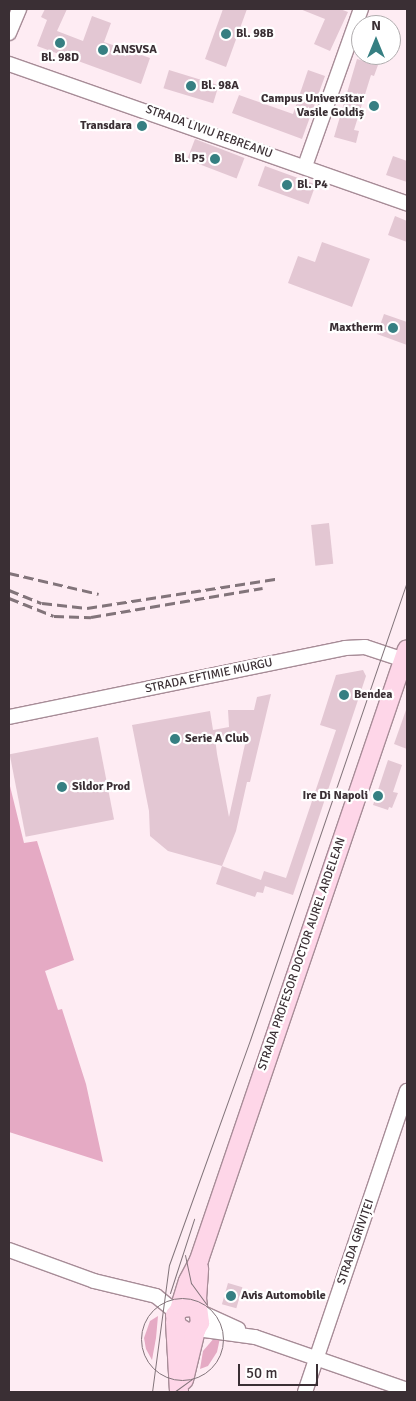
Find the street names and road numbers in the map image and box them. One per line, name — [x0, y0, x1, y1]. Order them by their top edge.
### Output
street label: STRADA LIVIU REBREANU — [144, 102, 274, 162]
street label: STRADA EFTIMIE MURGU — [144, 655, 274, 697]
street label: STRADA PROFESOR DOCTOR AUREL ARDELEAN — [255, 836, 349, 1072]
street label: STRADA GRIVIȚEI — [335, 1197, 377, 1287]

